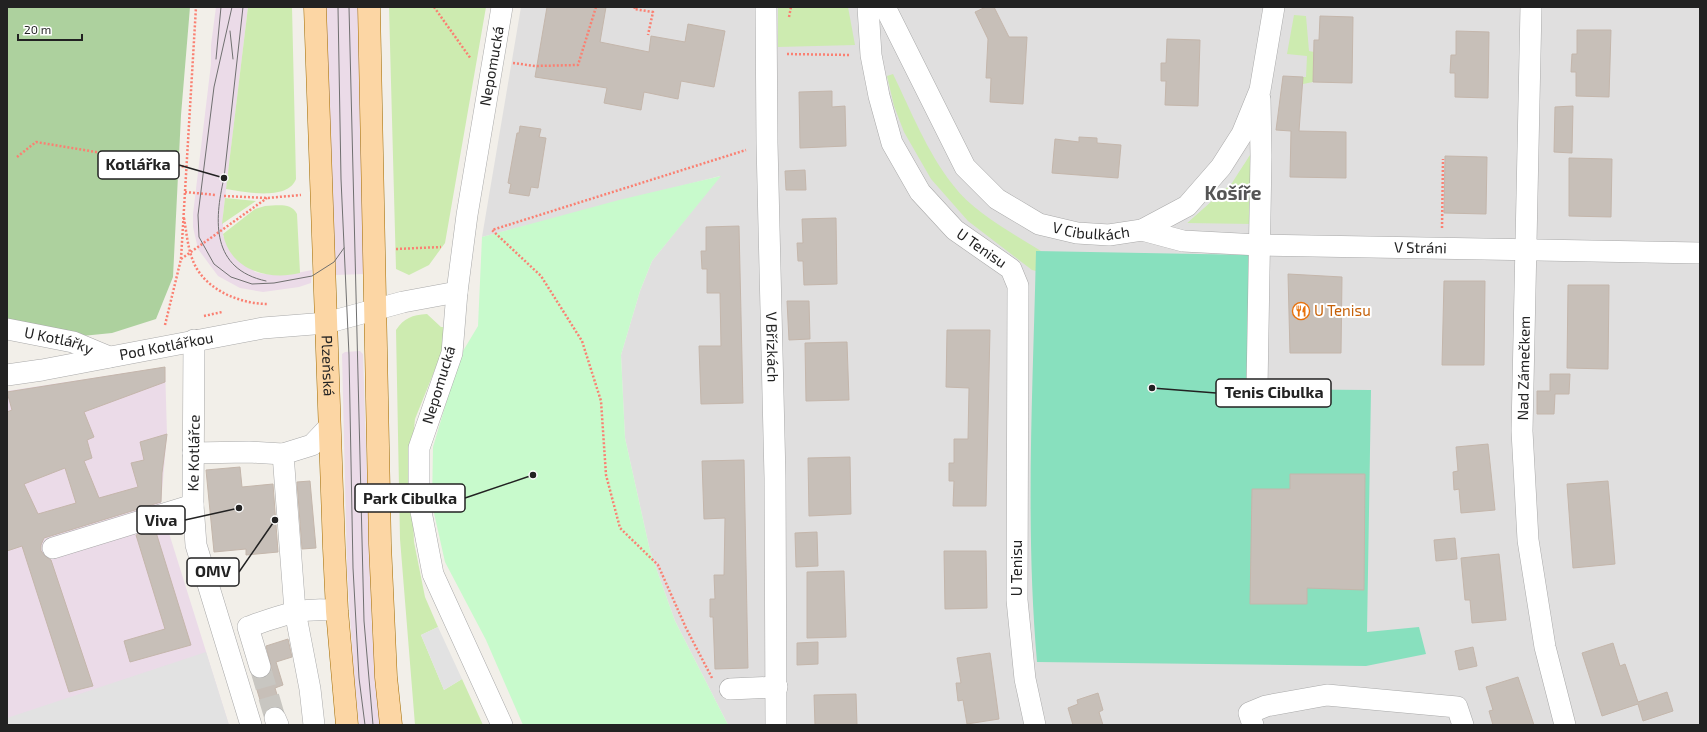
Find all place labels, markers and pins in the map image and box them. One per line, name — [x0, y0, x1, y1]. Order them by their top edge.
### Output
callout: Kotlářka — [98, 151, 179, 179]
restaurant icon: U Tenisu — [1291, 301, 1311, 321]
place label: U Tenisu — [1314, 301, 1371, 319]
callout: Tenis Cibulka — [1216, 379, 1331, 407]
callout: Park Cibulka — [355, 484, 465, 512]
callout: Viva — [137, 506, 185, 534]
callout: OMV — [187, 558, 239, 586]

